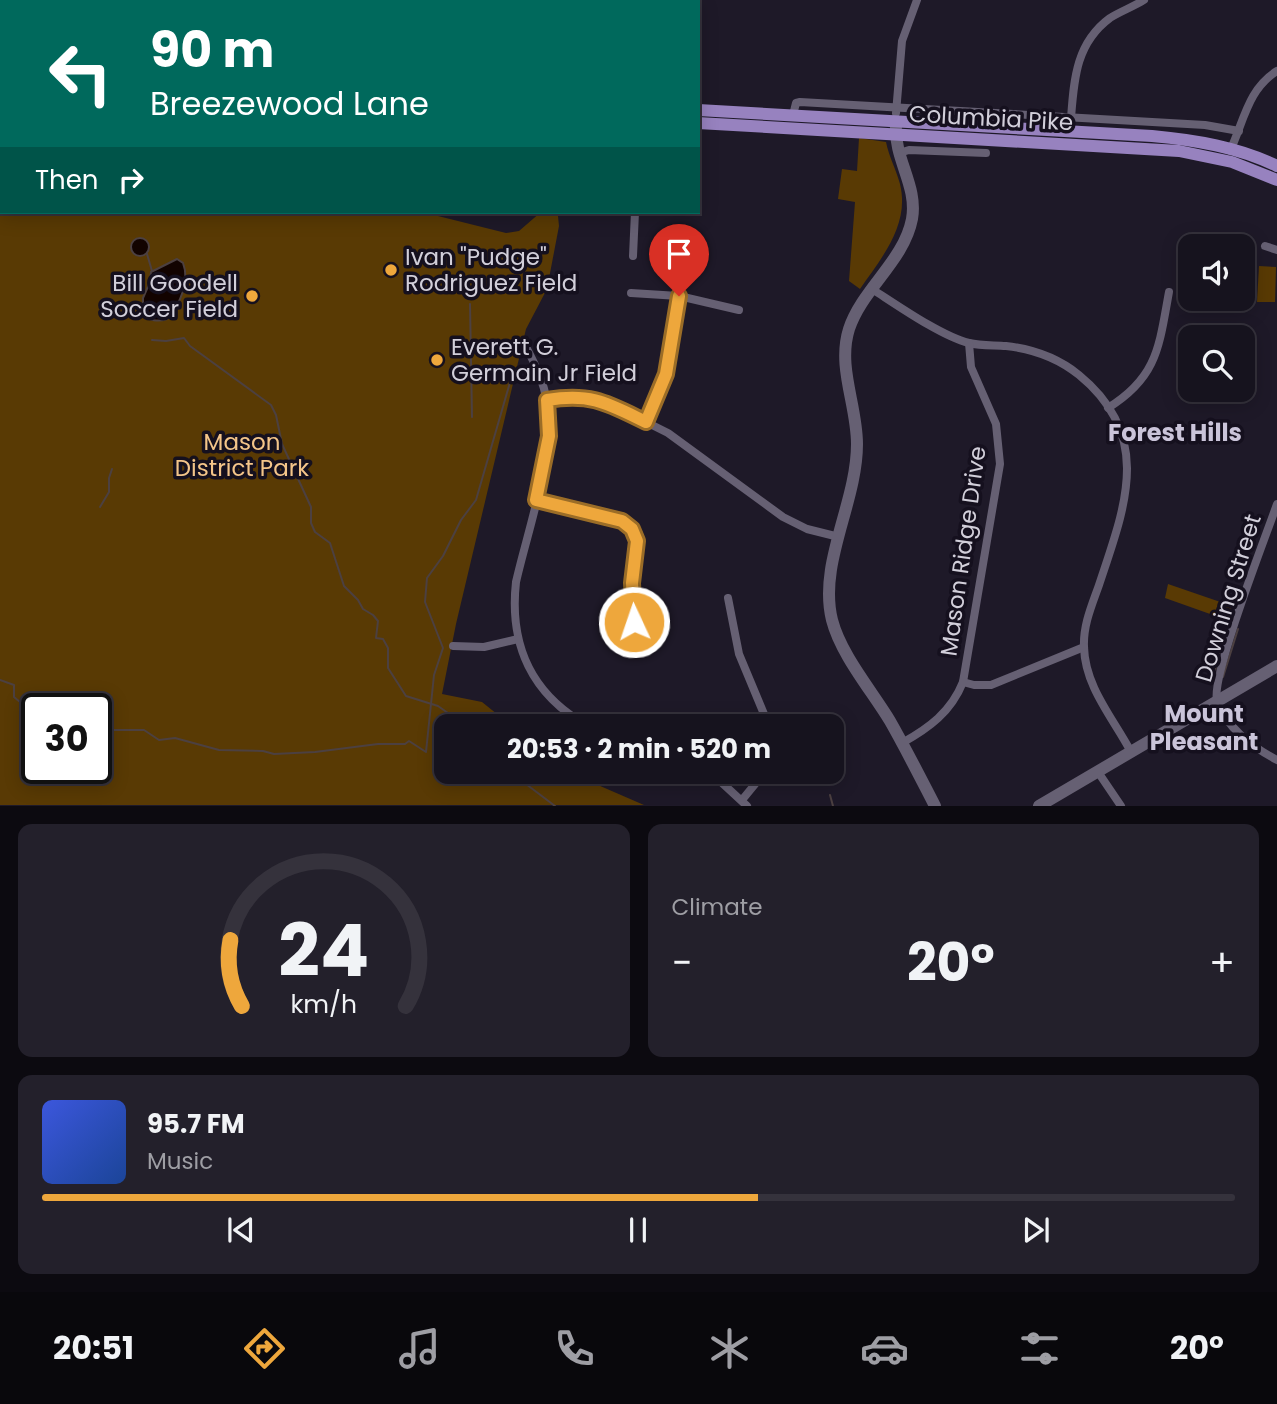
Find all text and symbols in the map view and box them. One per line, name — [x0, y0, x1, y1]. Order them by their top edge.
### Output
text: 90 m — [150, 16, 274, 84]
icon: left — [35, 28, 126, 119]
text: Breezewood Lane — [150, 81, 429, 126]
street label: Columbia Pike — [908, 98, 1074, 138]
icon: right — [112, 161, 150, 199]
text: Then — [35, 162, 98, 198]
pin — [649, 224, 709, 296]
map controls — [1178, 234, 1255, 402]
button: sound — [1178, 234, 1255, 311]
icon: arrive — [660, 235, 698, 273]
place label: Ivan "Pudge" Rodriguez Field — [405, 241, 577, 299]
marker: Ivan "Pudge" Rodriguez Field — [383, 262, 399, 278]
place label: Bill Goodell Soccer Field — [100, 267, 238, 325]
marker: Bill Goodell Soccer Field — [244, 288, 260, 304]
button: search — [1178, 325, 1255, 402]
place label: Everett G. Germain Jr Field — [451, 331, 637, 389]
marker: Everett G. Germain Jr Field — [429, 352, 445, 368]
district label: Forest Hills — [1108, 416, 1242, 449]
park label: Mason District Park — [175, 426, 309, 484]
street label: Mason Ridge Drive — [932, 444, 994, 658]
street label: Downing Street — [1187, 510, 1269, 686]
position arrow — [597, 585, 671, 659]
speed limit sign: 30 — [21, 693, 112, 784]
district label: Mount Pleasant — [1150, 697, 1258, 758]
text: 20:53 · 2 min · 520 m — [507, 731, 771, 767]
text: Climate — [672, 891, 762, 923]
text: 24 — [278, 901, 369, 1002]
text: 20° — [907, 926, 995, 999]
text: − — [672, 936, 692, 989]
text: + — [1209, 936, 1235, 989]
text: km/h — [290, 987, 357, 1022]
text: 95.7 FM — [147, 1106, 245, 1142]
text: Music — [147, 1145, 213, 1177]
icon: previous — [222, 1211, 260, 1249]
icon: pause — [619, 1211, 657, 1249]
icon: next — [1017, 1211, 1055, 1249]
icon: directions — [240, 1324, 289, 1373]
icon: music — [395, 1324, 444, 1373]
icon: phone — [550, 1324, 599, 1373]
icon: climate — [705, 1324, 754, 1373]
icon: car — [860, 1324, 909, 1373]
icon: filters — [1015, 1324, 1064, 1373]
text: 20:51 — [53, 1325, 134, 1370]
text: 20° — [1170, 1325, 1224, 1370]

